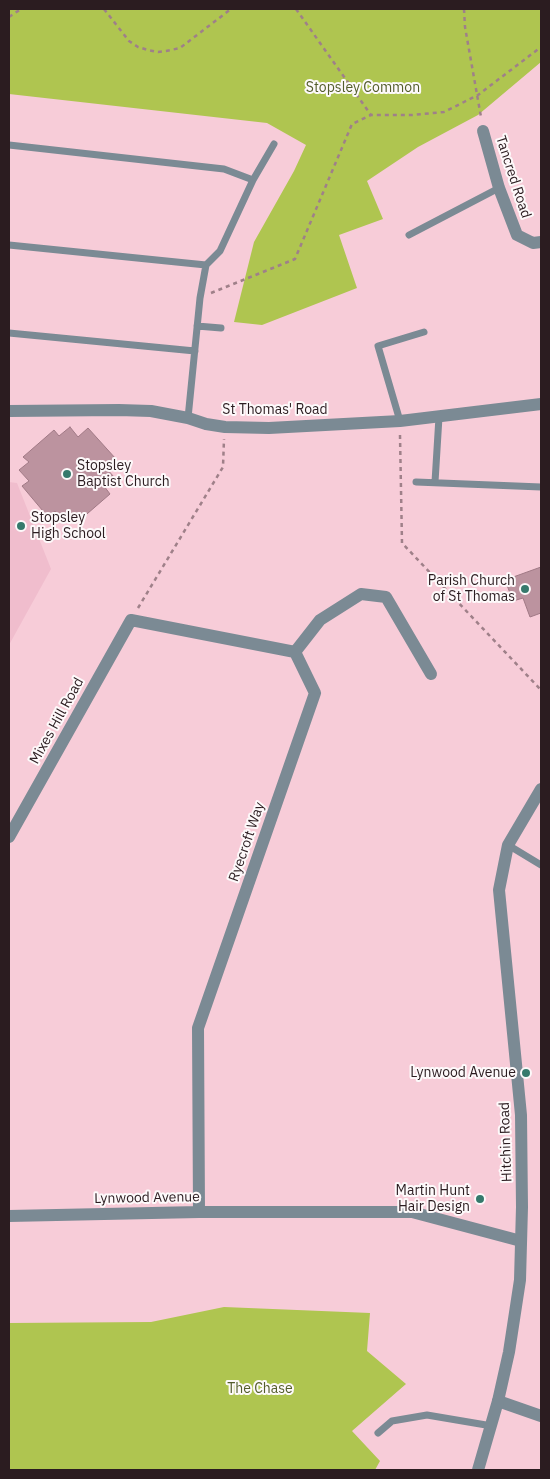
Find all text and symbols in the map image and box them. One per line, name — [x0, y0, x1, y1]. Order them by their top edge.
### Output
park label: Stopsley Common — [306, 80, 420, 96]
street label: Tancred Road — [492, 134, 534, 220]
street label: St Thomas' Road — [222, 402, 328, 418]
place label: Stopsley Baptist Church — [77, 458, 170, 491]
marker: Stopsley Baptist Church — [61, 468, 73, 480]
place label: Stopsley High School — [31, 510, 106, 542]
marker: Stopsley High School — [15, 520, 27, 532]
place label: Parish Church of St Thomas — [428, 573, 515, 606]
marker: Parish Church of St Thomas — [519, 583, 531, 595]
street label: Mixes Hill Road — [26, 675, 88, 767]
street label: Ryecroft Way — [226, 800, 268, 884]
place label: Lynwood Avenue — [410, 1065, 516, 1081]
marker: Lynwood Avenue — [520, 1067, 532, 1079]
street label: Hitchin Road — [496, 1102, 516, 1182]
place label: Martin Hunt Hair Design — [396, 1183, 470, 1216]
street label: Lynwood Avenue — [94, 1189, 200, 1207]
marker: Martin Hunt Hair Design — [474, 1193, 486, 1205]
park label: The Chase — [227, 1381, 293, 1397]

